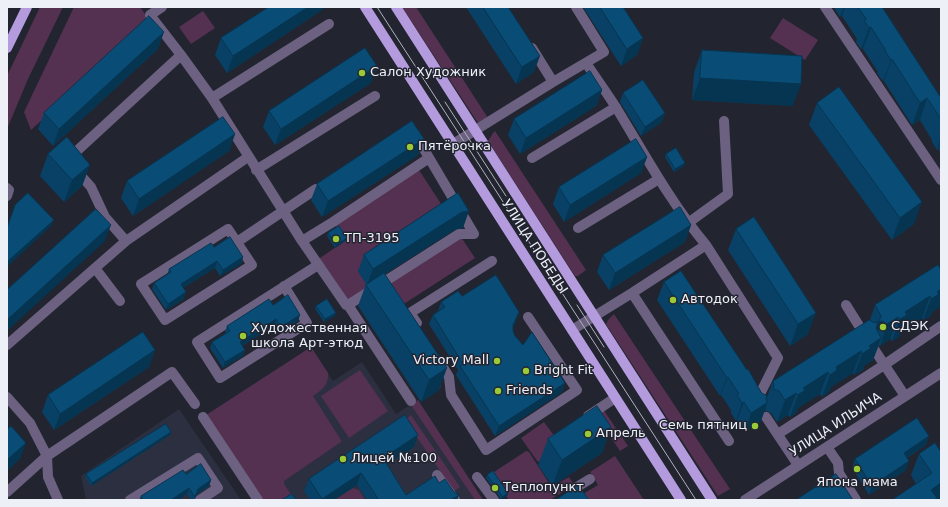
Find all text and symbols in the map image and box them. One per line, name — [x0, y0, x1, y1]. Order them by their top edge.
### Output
place label: Салон Художник — [370, 65, 486, 81]
marker: Салон Художник — [357, 68, 367, 78]
place label: Пятёрочка — [418, 139, 491, 155]
marker: Пятёрочка — [405, 142, 415, 152]
street label: УЛИЦА ПОБЕДЫ — [498, 197, 570, 297]
place label: ТП-3195 — [344, 231, 399, 247]
marker: ТП-3195 — [331, 234, 341, 244]
place label: Автодок — [681, 292, 738, 308]
marker: Автодок — [668, 295, 678, 305]
place label: СДЭК — [891, 319, 929, 335]
place label: Художественная школа Арт-этюд — [251, 321, 367, 352]
marker: СДЭК — [878, 322, 888, 332]
marker: Художественная школа Арт-этюд — [238, 331, 248, 341]
place label: Victory Mall — [413, 353, 489, 369]
marker: Victory Mall — [492, 356, 502, 366]
place label: Bright Fit — [534, 363, 593, 379]
marker: Bright Fit — [521, 366, 531, 376]
place label: Friends — [506, 383, 553, 399]
marker: Friends — [493, 386, 503, 396]
street label: УЛИЦА ИЛЬИЧА — [787, 389, 885, 461]
place label: Семь пятниц — [659, 418, 747, 434]
marker: Семь пятниц — [750, 421, 760, 431]
place label: Апрель — [596, 426, 646, 442]
marker: Апрель — [583, 429, 593, 439]
place label: Лицей №100 — [351, 451, 437, 467]
marker: Лицей №100 — [338, 454, 348, 464]
marker: Япона мама — [852, 464, 862, 474]
place label: Япона мама — [816, 475, 898, 491]
place label: Теплопункт — [503, 480, 584, 496]
marker: Теплопункт — [490, 483, 500, 493]

